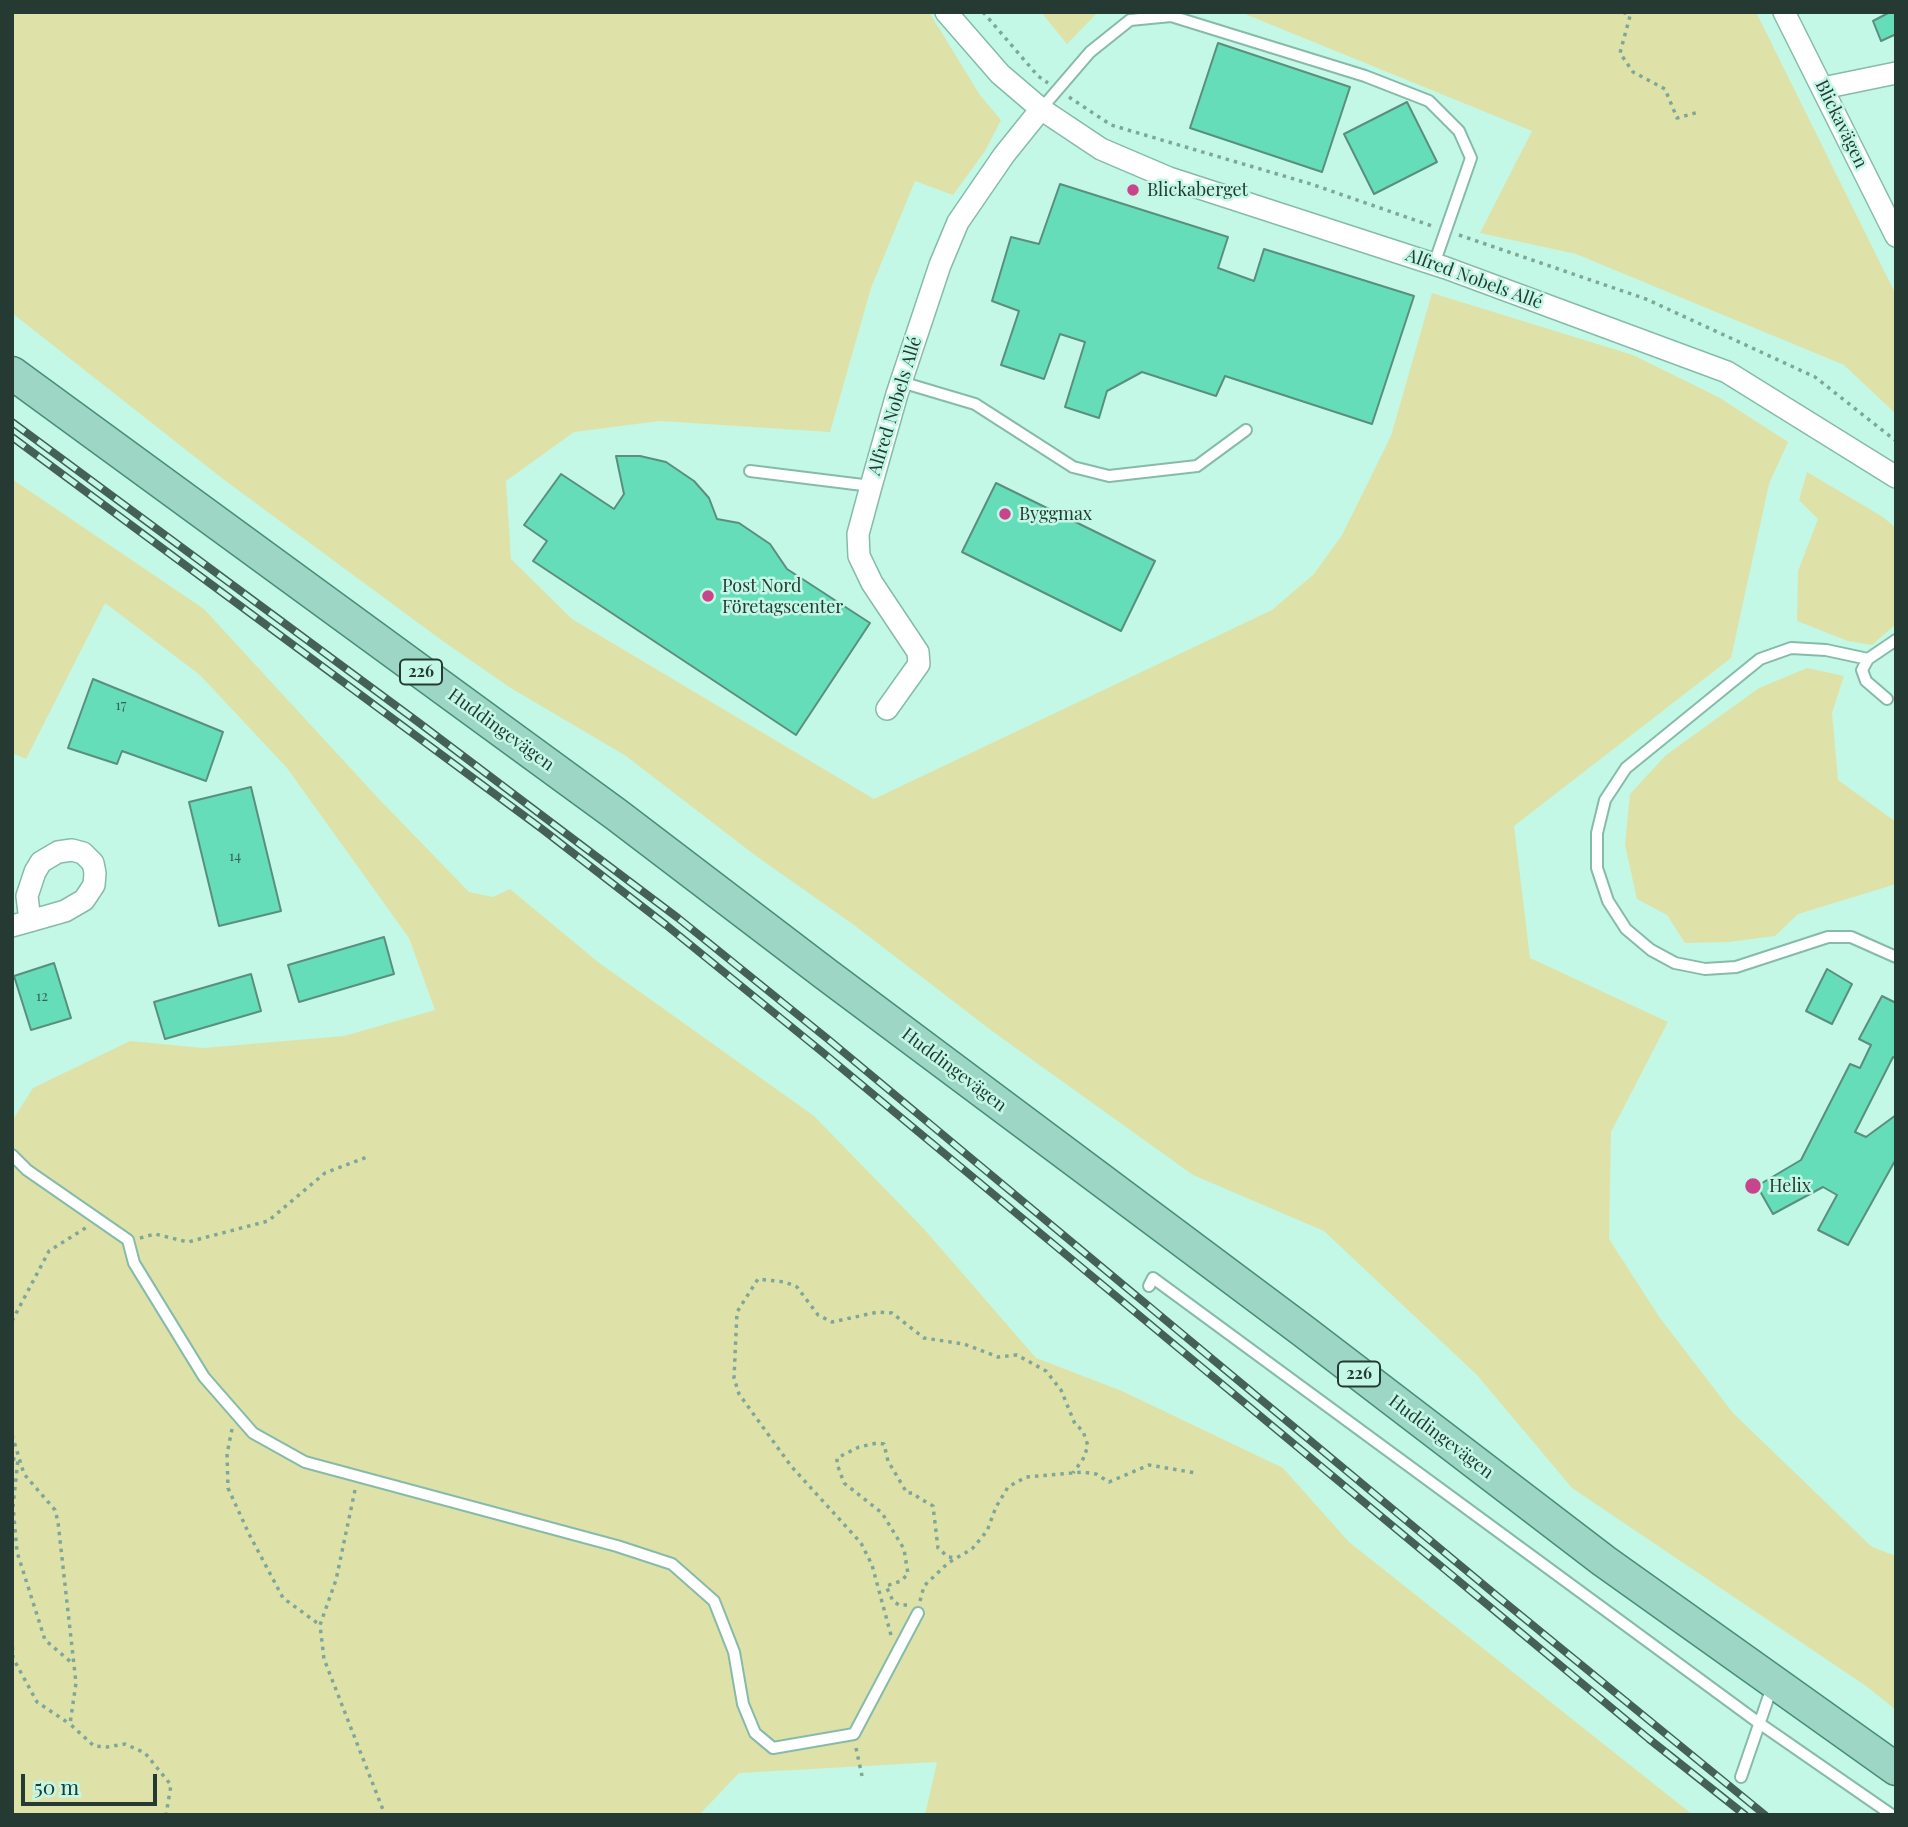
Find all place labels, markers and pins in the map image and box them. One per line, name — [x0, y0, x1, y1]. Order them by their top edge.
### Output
place label: Blickaberget — [1147, 179, 1248, 201]
marker: Blickaberget — [1125, 182, 1141, 198]
place label: Byggmax — [1019, 503, 1092, 525]
marker: Byggmax — [997, 506, 1013, 522]
place label: Post Nord Företagscenter — [722, 575, 843, 618]
marker: Post Nord Företagscenter — [700, 588, 716, 604]
place label: Helix — [1769, 1175, 1811, 1197]
marker: Helix — [1743, 1176, 1763, 1196]

